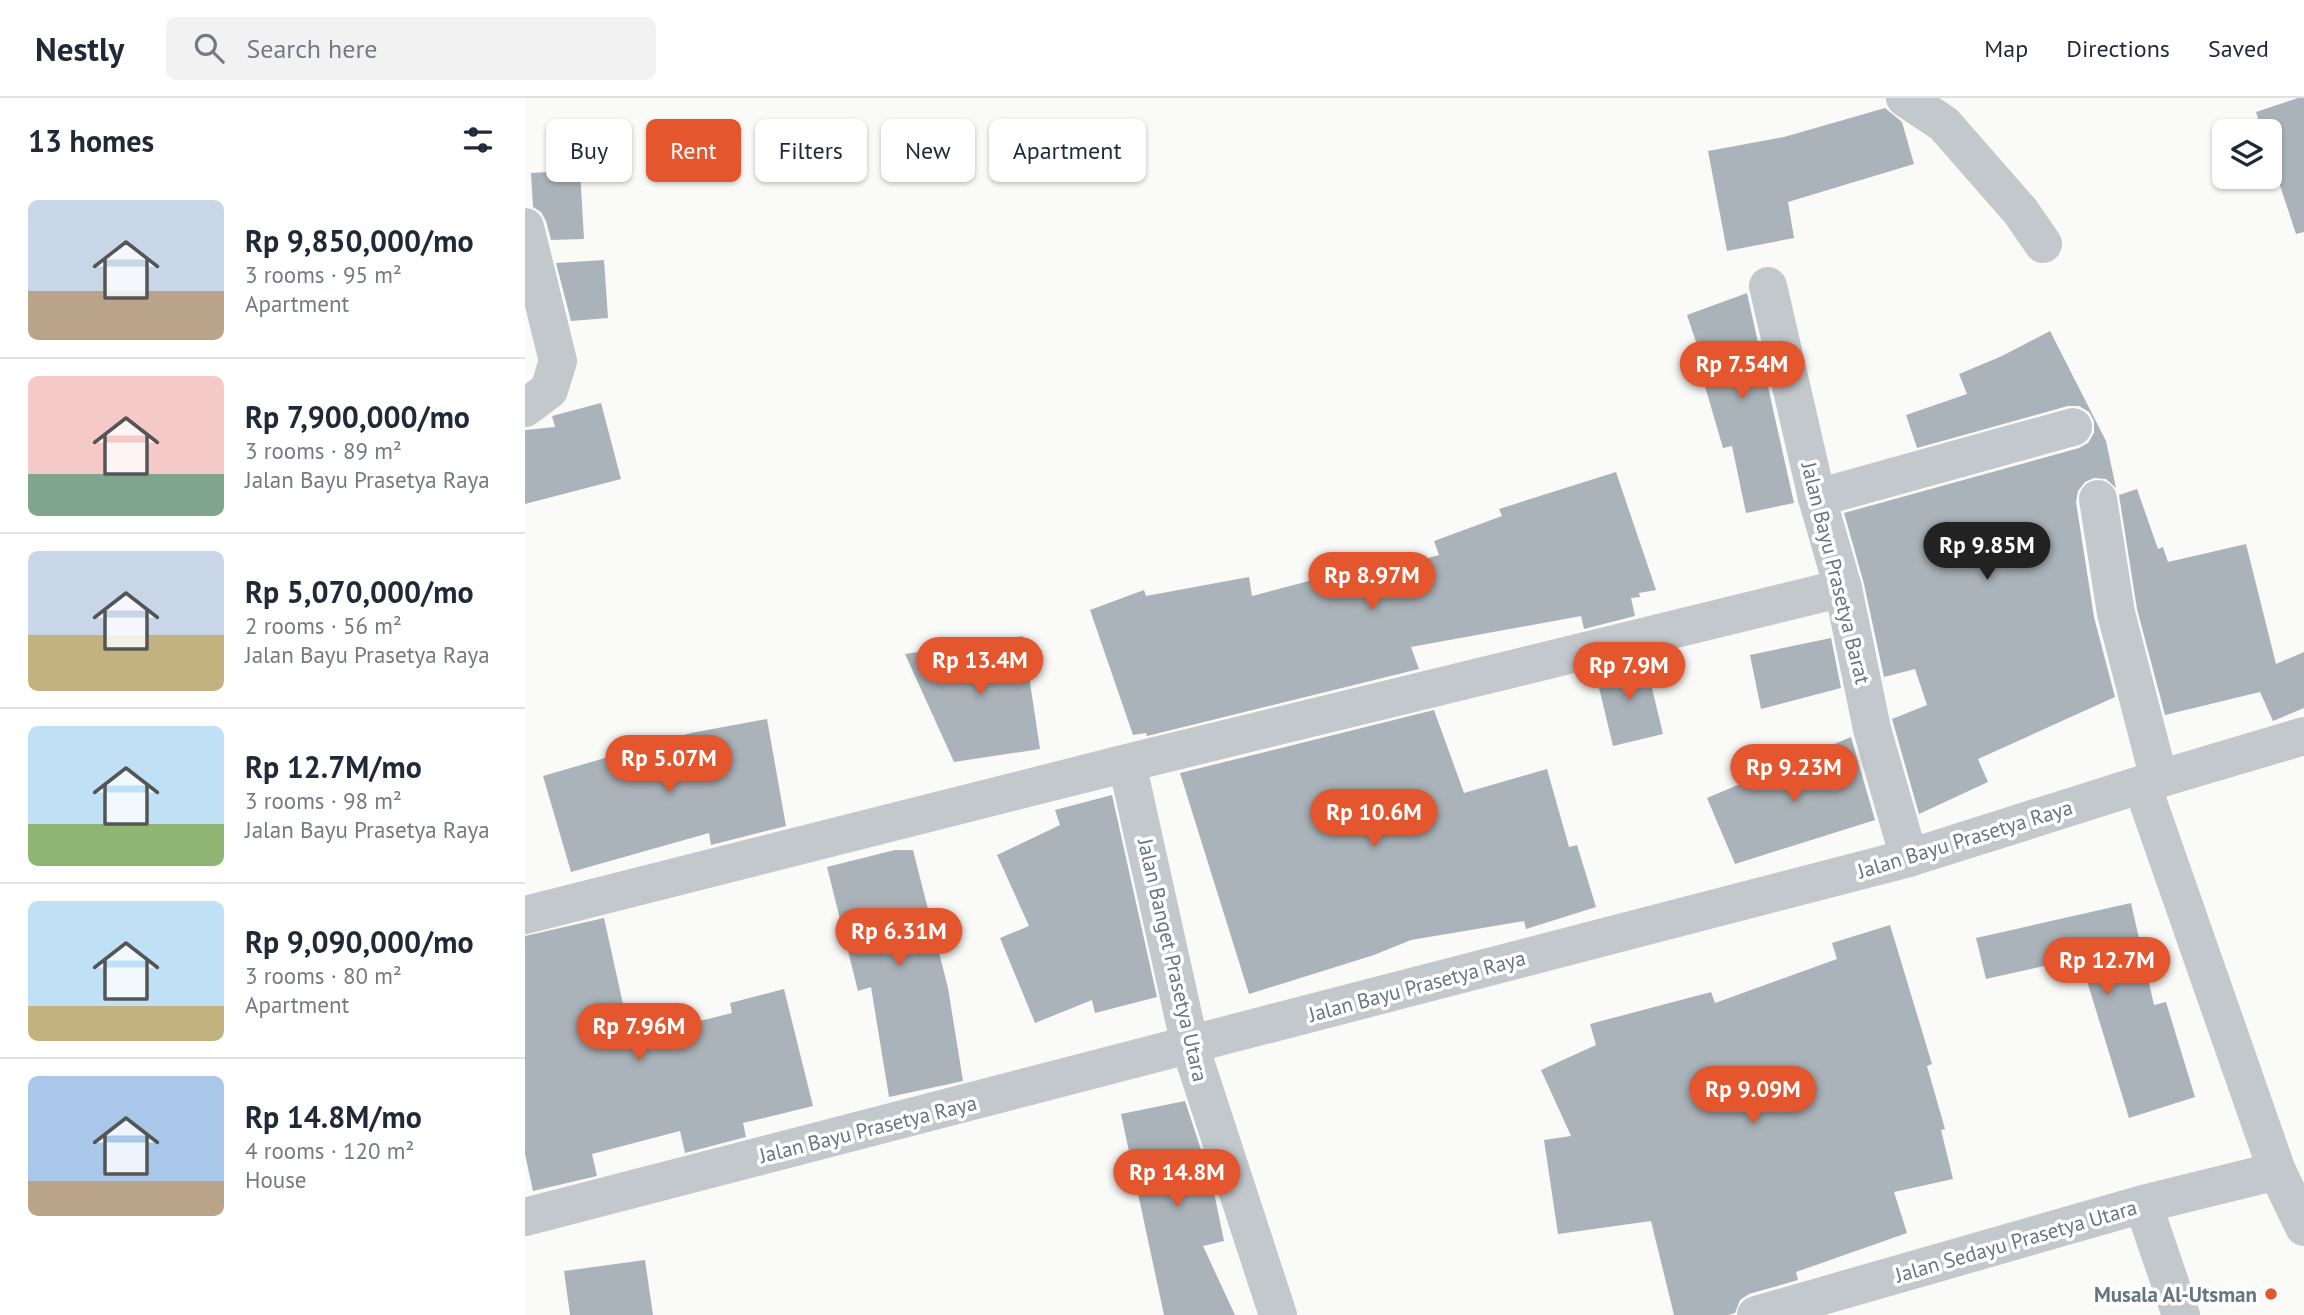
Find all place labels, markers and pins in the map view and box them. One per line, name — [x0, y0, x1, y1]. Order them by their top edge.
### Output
pin: Rp 7.54M — [1670, 342, 1814, 401]
pin: Rp 9.85M — [1915, 522, 2059, 582]
pin: Rp 8.97M — [1300, 552, 1444, 612]
pin: Rp 13.4M — [908, 638, 1052, 697]
pin: Rp 7.9M — [1564, 642, 1694, 702]
pin: Rp 5.07M — [597, 736, 741, 795]
pin: Rp 9.23M — [1722, 744, 1866, 804]
pin: Rp 10.6M — [1302, 790, 1446, 849]
pin: Rp 6.31M — [827, 908, 971, 968]
pin: Rp 12.7M — [2035, 937, 2179, 997]
pin: Rp 7.96M — [567, 1004, 711, 1063]
pin: Rp 9.09M — [1681, 1066, 1825, 1126]
pin: Rp 14.8M — [1105, 1150, 1249, 1209]
place label: Musala Al-Utsman — [2094, 1281, 2257, 1308]
marker: Musala Al-Utsman — [2263, 1286, 2279, 1302]

